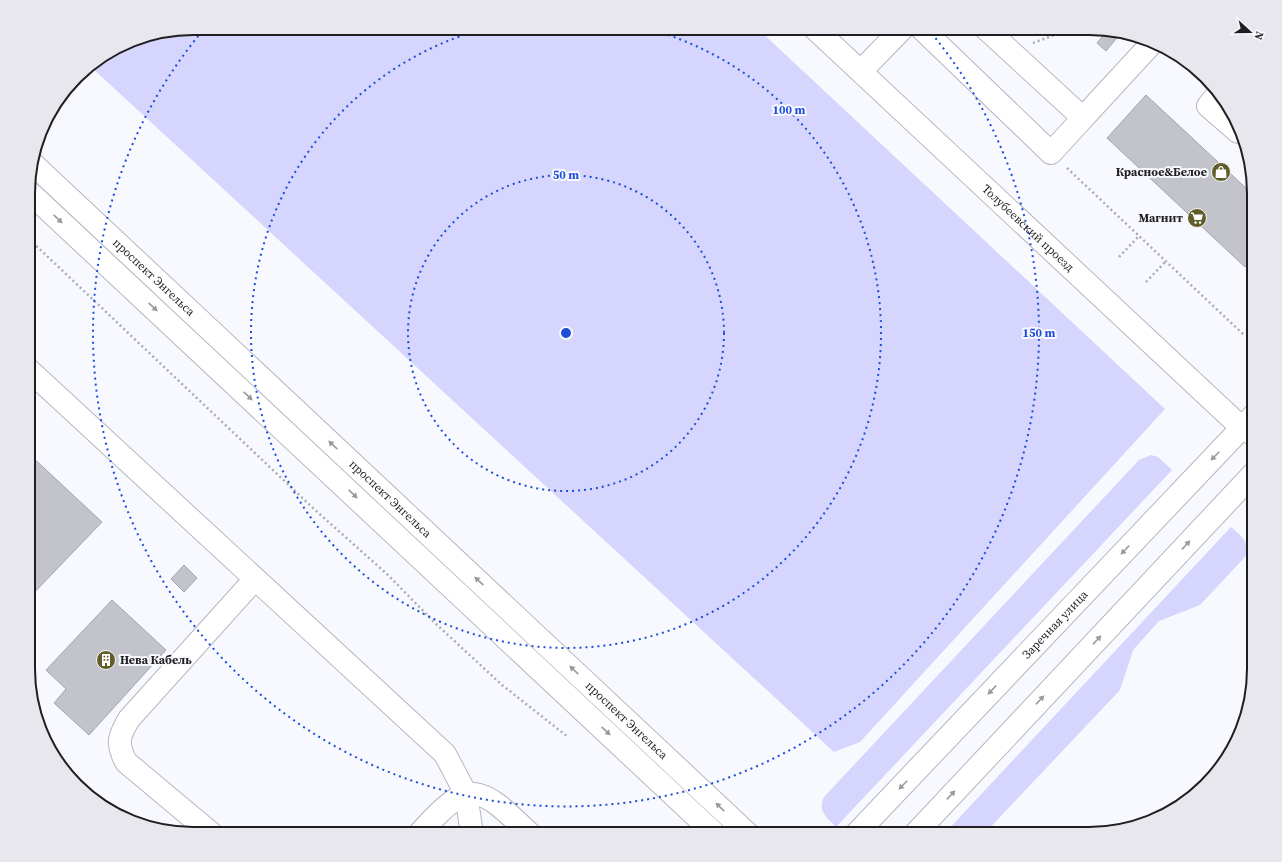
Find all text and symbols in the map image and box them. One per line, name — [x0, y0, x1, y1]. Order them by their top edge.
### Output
north arrow — [1230, 12, 1270, 52]
text: N — [1250, 29, 1267, 42]
text: 100 m — [773, 102, 806, 118]
shop icon: Красное&Белое — [1210, 161, 1232, 183]
place label: Красное&Белое — [1116, 164, 1207, 180]
text: 50 m — [553, 167, 579, 183]
street label: Толубеевский проезд — [979, 181, 1078, 275]
supermarket icon: Магнит — [1186, 207, 1208, 229]
place label: Магнит — [1138, 210, 1183, 226]
one-way arrow — [53, 214, 63, 223]
street label: проспект Энгельса — [109, 235, 199, 320]
one-way arrow — [148, 303, 158, 312]
text: 150 m — [1023, 325, 1056, 341]
centre of rings — [559, 326, 573, 340]
one-way arrow — [243, 391, 253, 401]
one-way arrow — [328, 440, 338, 449]
one-way arrow — [1210, 451, 1220, 461]
street label: проспект Энгельса — [346, 456, 436, 542]
one-way arrow — [348, 490, 358, 499]
one-way arrow — [1181, 540, 1191, 550]
one-way arrow — [1120, 545, 1130, 555]
one-way arrow — [474, 576, 484, 586]
street label: Заречная улица — [1019, 586, 1092, 662]
one-way arrow — [1092, 635, 1101, 645]
building icon: Нева Кабель — [95, 649, 117, 671]
place label: Нева Кабель — [120, 652, 192, 668]
one-way arrow — [569, 665, 579, 675]
street label: проспект Энгельса — [582, 678, 672, 763]
one-way arrow — [988, 685, 997, 696]
one-way arrow — [1035, 695, 1045, 705]
one-way arrow — [600, 726, 611, 735]
one-way arrow — [898, 780, 908, 790]
one-way arrow — [946, 790, 956, 800]
one-way arrow — [715, 802, 725, 812]

